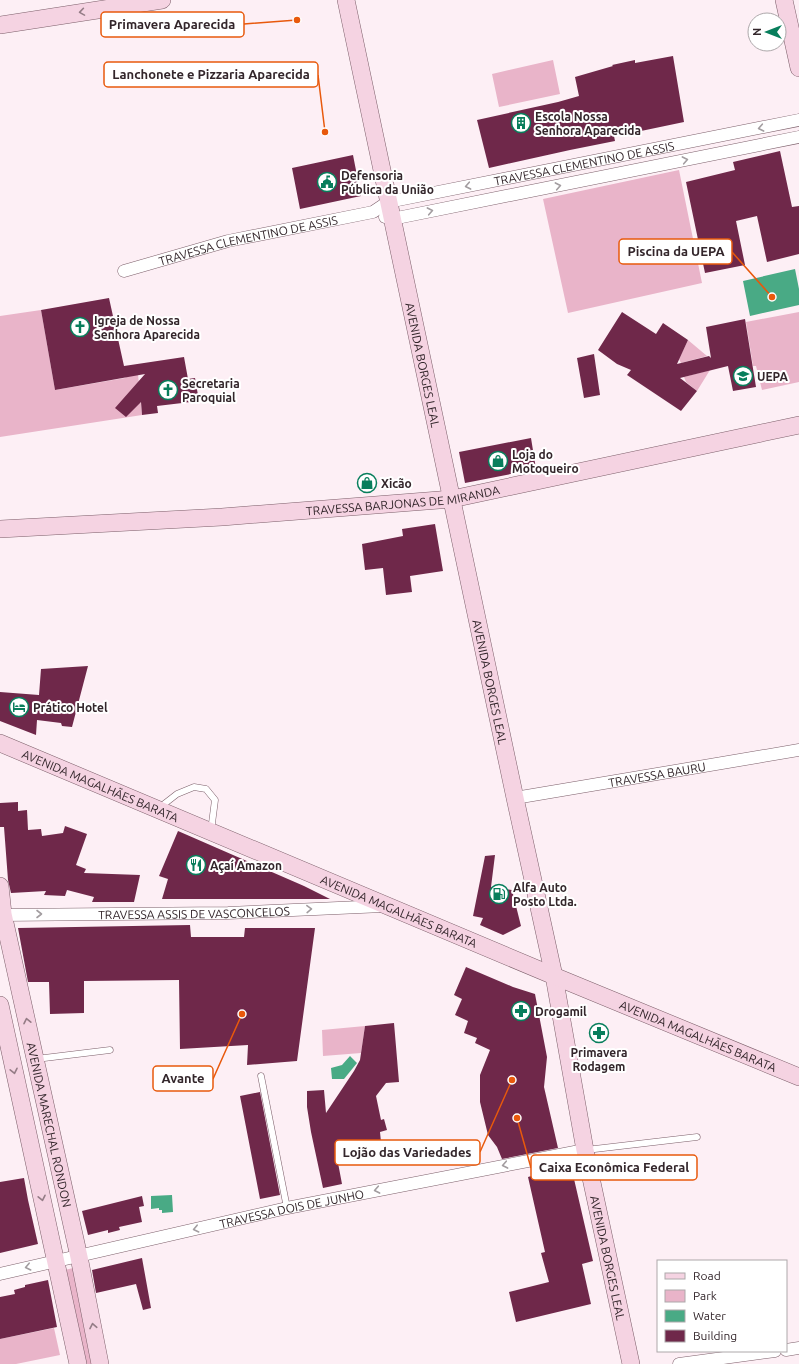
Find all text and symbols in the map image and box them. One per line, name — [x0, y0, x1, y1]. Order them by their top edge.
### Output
one-way arrow — [79, 7, 85, 16]
callout: Primavera Aparecida — [101, 12, 244, 37]
north arrow — [747, 12, 787, 52]
text: Primavera Aparecida — [109, 17, 235, 31]
text: N — [751, 28, 763, 36]
callout: Lanchonete e Pizzaria Aparecida — [104, 62, 318, 87]
text: Lanchonete e Pizzaria Aparecida — [112, 67, 310, 81]
place label: Escola Nossa Senhora Aparecida — [535, 110, 641, 137]
building icon: Escola Nossa Senhora Aparecida — [510, 112, 532, 134]
one-way arrow — [758, 123, 764, 132]
street label: TRAVESSA CLEMENTINO DE ASSIS — [493, 139, 675, 187]
one-way arrow — [682, 157, 688, 165]
place label: Defensoria Pública da União — [341, 169, 434, 196]
public building icon: Defensoria Pública da União — [316, 171, 338, 193]
one-way arrow — [465, 181, 472, 189]
one-way arrow — [554, 182, 561, 190]
one-way arrow — [427, 208, 433, 216]
street label: TRAVESSA CLEMENTINO DE ASSIS — [157, 213, 339, 267]
callout: Piscina da UEPA — [619, 239, 732, 264]
text: Piscina da UEPA — [627, 244, 725, 258]
street label: AVENIDA BORGES LEAL — [404, 301, 443, 428]
place label: Igreja de Nossa Senhora Aparecida — [94, 314, 200, 341]
church icon: Igreja de Nossa Senhora Aparecida — [69, 316, 91, 338]
school or university icon: UEPA — [732, 365, 754, 387]
place label: UEPA — [757, 370, 788, 383]
place label: Secretaria Paroquial — [182, 377, 240, 404]
church icon: Secretaria Paroquial — [157, 379, 179, 401]
place label: Loja do Motoqueiro — [512, 448, 579, 475]
shop icon: Loja do Motoqueiro — [487, 450, 509, 472]
shop icon: Xicão — [356, 472, 378, 494]
place label: Xicão — [381, 477, 412, 490]
street label: TRAVESSA BARJONAS DE MIRANDA — [305, 482, 501, 517]
street label: AVENIDA BORGES LEAL — [471, 618, 510, 745]
hotel icon: Prático Hotel — [8, 696, 30, 718]
place label: Prático Hotel — [33, 701, 108, 714]
street label: AVENIDA MAGALHÃES BARATA — [20, 747, 181, 824]
street label: TRAVESSA BAURU — [607, 759, 707, 789]
restaurant icon: Açaí Amazon — [185, 854, 207, 876]
place label: Açaí Amazon — [210, 859, 282, 874]
street label: AVENIDA MAGALHÃES BARATA — [319, 872, 479, 950]
place label: Alfa Auto Posto Ltda. — [513, 881, 577, 908]
fuel station icon: Alfa Auto Posto Ltda. — [488, 883, 510, 905]
street label: TRAVESSA ASSIS DE VASCONCELOS — [98, 904, 290, 921]
one-way arrow — [306, 905, 312, 913]
one-way arrow — [36, 910, 42, 918]
street label: AVENIDA MAGALHÃES BARATA — [618, 997, 779, 1074]
pharmacy icon: Drogamil — [510, 1000, 532, 1022]
place label: Drogamil — [535, 1005, 587, 1018]
one-way arrow — [23, 1018, 31, 1024]
pharmacy icon: Primavera Rodagem — [588, 1022, 610, 1044]
street label: AVENIDA MARECHAL RONDON — [25, 1041, 74, 1208]
place label: Primavera Rodagem — [570, 1046, 628, 1073]
callout: Avante — [153, 1066, 213, 1091]
one-way arrow — [10, 1067, 18, 1074]
text: Avante — [161, 1071, 205, 1085]
callout: Lojão das Variedades — [335, 1140, 480, 1165]
text: Lojão das Variedades — [342, 1145, 472, 1159]
callout: Caixa Econômica Federal — [531, 1155, 697, 1180]
one-way arrow — [502, 1160, 508, 1169]
text: Caixa Econômica Federal — [539, 1160, 689, 1174]
one-way arrow — [374, 1186, 381, 1194]
street label: TRAVESSA DOIS DE JUNHO — [218, 1187, 365, 1230]
one-way arrow — [38, 1194, 46, 1201]
street label: AVENIDA BORGES LEAL — [588, 1194, 628, 1321]
one-way arrow — [192, 1225, 199, 1233]
legend — [657, 1260, 787, 1352]
one-way arrow — [25, 1263, 31, 1271]
text: Road — [693, 1269, 721, 1282]
text: Park — [693, 1289, 717, 1302]
text: Water — [693, 1309, 726, 1322]
one-way arrow — [89, 1323, 97, 1329]
text: Building — [693, 1329, 737, 1342]

